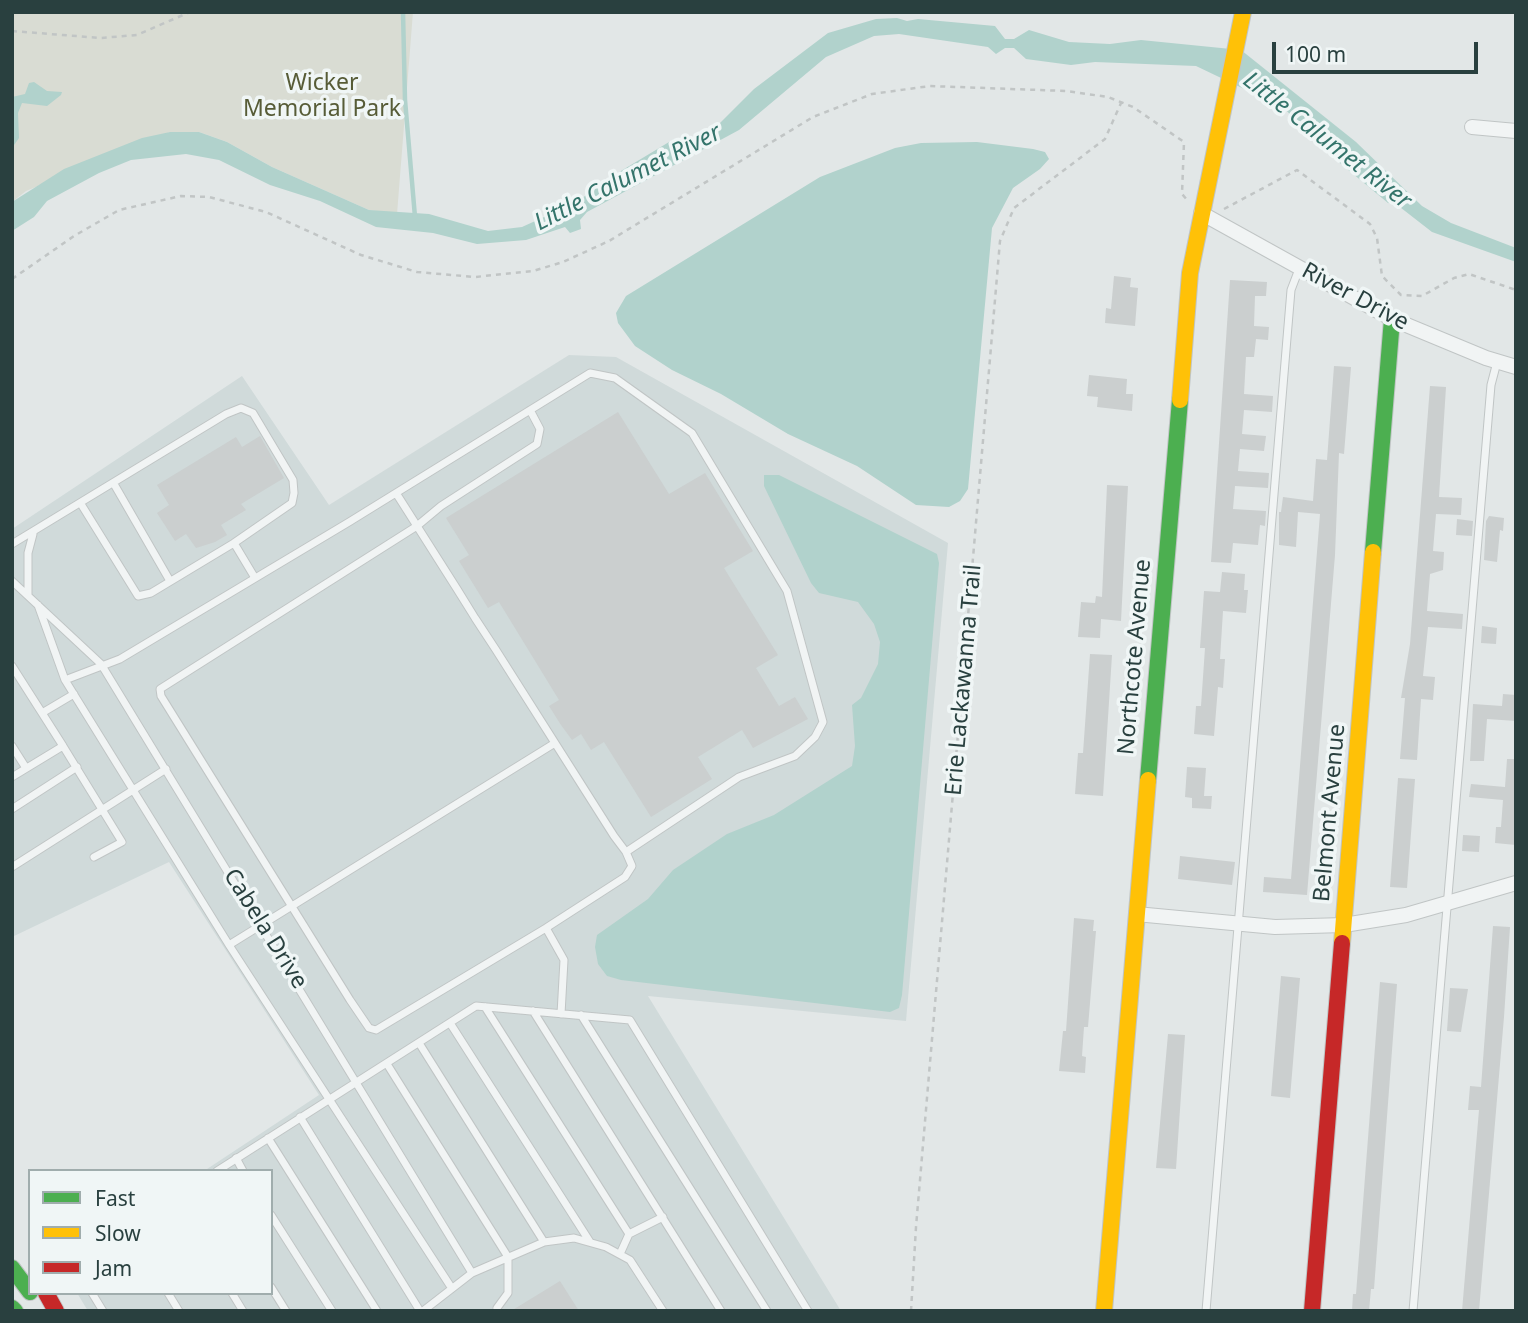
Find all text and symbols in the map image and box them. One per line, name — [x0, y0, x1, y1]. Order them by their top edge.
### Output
scale bar — [1276, 28, 1482, 72]
text: 100 m — [1285, 40, 1346, 68]
water label: Little Calumet River — [1237, 66, 1417, 216]
park label: Wicker Memorial Park — [243, 69, 401, 123]
water label: Little Calumet River — [530, 118, 726, 238]
street label: River Drive — [1297, 257, 1413, 337]
street label: Northcote Avenue — [1113, 558, 1157, 756]
street label: Erie Lackawanna Trail — [940, 563, 988, 797]
street label: Belmont Avenue — [1308, 723, 1352, 903]
street label: Cabela Drive — [217, 864, 313, 994]
legend — [28, 1169, 273, 1295]
text: Fast — [95, 1184, 135, 1212]
text: Slow — [95, 1219, 141, 1247]
text: Jam — [95, 1254, 132, 1282]

